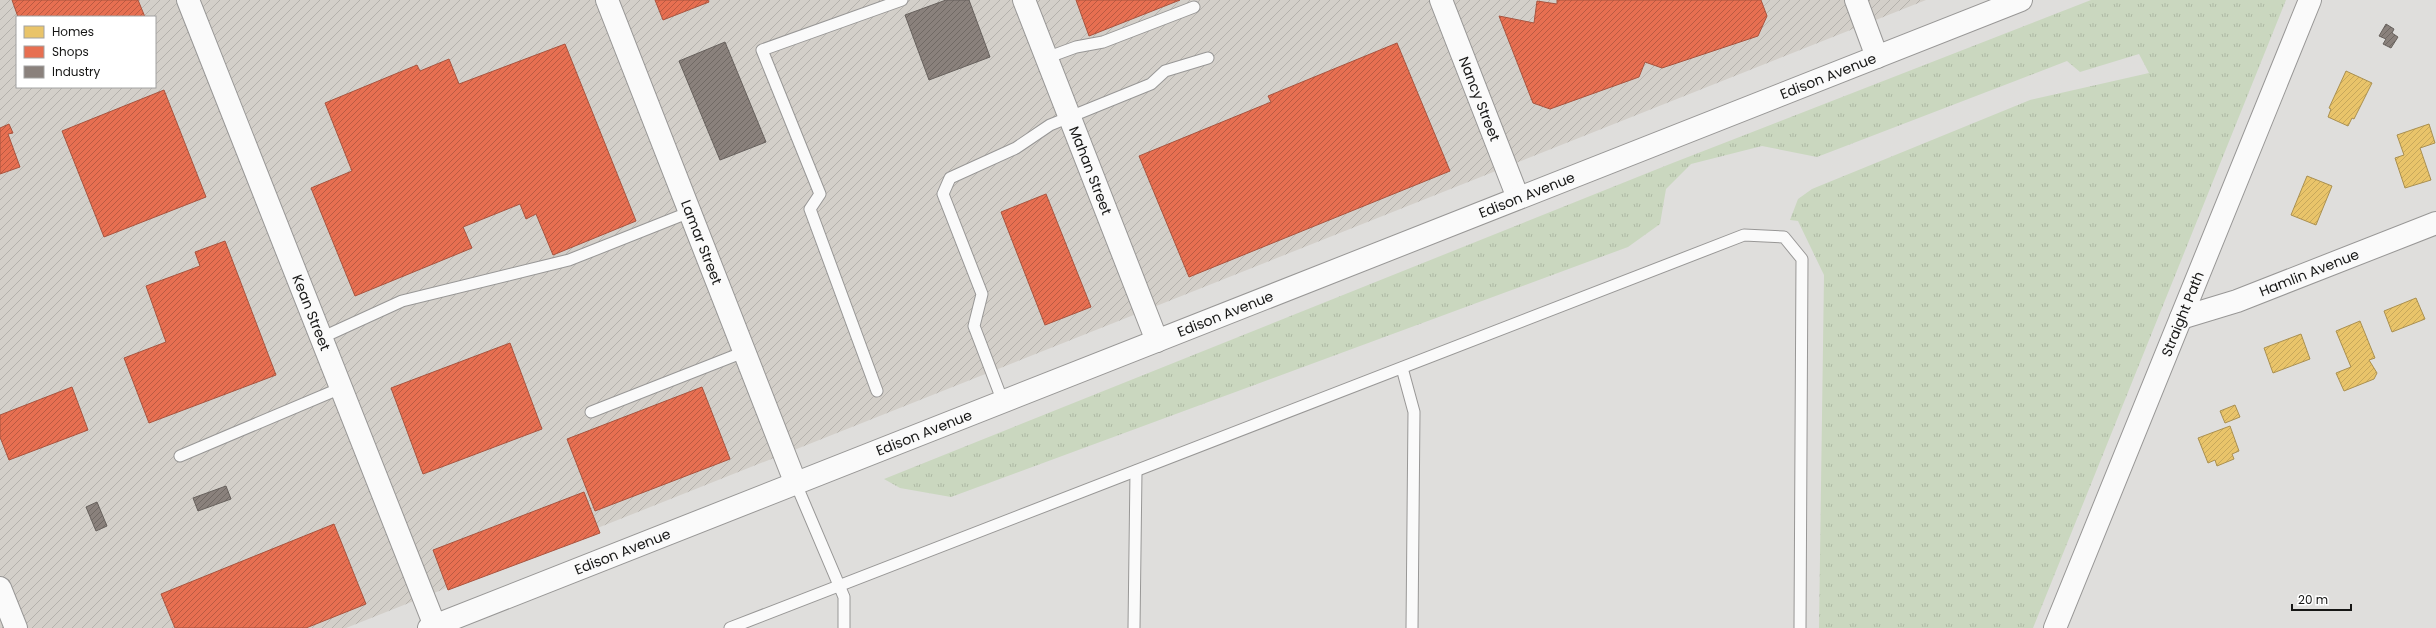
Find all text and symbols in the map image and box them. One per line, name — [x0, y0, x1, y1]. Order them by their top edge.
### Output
legend — [16, 16, 156, 88]
text: Homes — [52, 23, 94, 40]
text: Shops — [52, 43, 89, 60]
street label: Edison Avenue — [1777, 48, 1879, 104]
street label: Nancy Street — [1454, 53, 1505, 144]
text: Industry — [52, 63, 101, 80]
street label: Mahan Street — [1064, 123, 1117, 218]
street label: Edison Avenue — [1476, 167, 1578, 223]
street label: Lamar Street — [676, 197, 727, 287]
street label: Hamlin Avenue — [2256, 244, 2362, 301]
street label: Straight Path — [2156, 268, 2209, 360]
street label: Kean Street — [287, 272, 335, 354]
street label: Edison Avenue — [1174, 286, 1277, 342]
street label: Edison Avenue — [873, 405, 975, 461]
street label: Edison Avenue — [572, 524, 674, 580]
scale bar — [2292, 586, 2351, 612]
text: 20 m — [2298, 591, 2328, 608]

